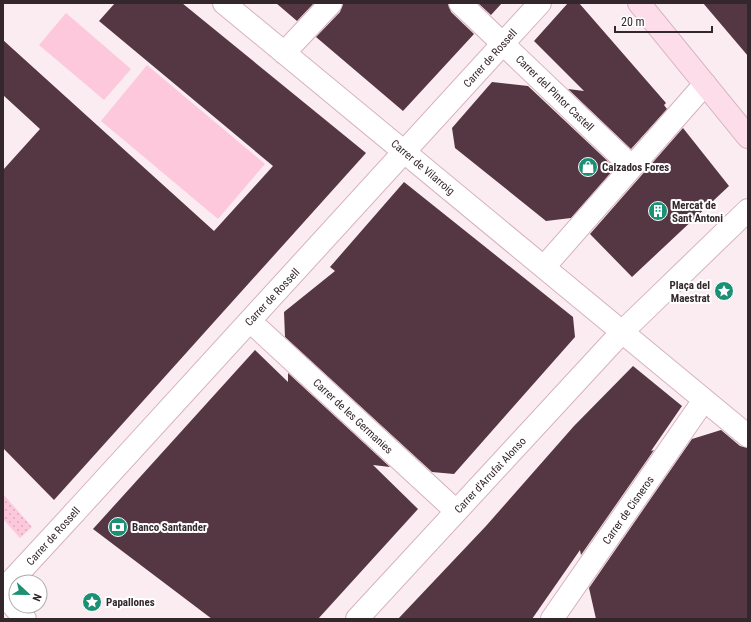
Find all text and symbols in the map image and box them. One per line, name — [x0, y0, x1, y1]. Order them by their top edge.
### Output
scale bar — [615, 8, 712, 34]
text: 20 m — [621, 15, 645, 29]
street label: Carrer de Rossell — [461, 27, 520, 90]
street label: Carrer del Pintor Castell — [513, 53, 596, 134]
street label: Carrer de Vilarroig — [388, 137, 457, 198]
shop icon: Calzados Fores — [577, 156, 599, 178]
place label: Calzados Fores — [602, 161, 669, 174]
place label: Mercat de Sant Antoni — [672, 199, 723, 225]
building icon: Mercat de Sant Antoni — [647, 200, 669, 222]
street label: Carrer de Rossell — [242, 266, 302, 329]
place label: Plaça del Maestrat — [670, 279, 711, 305]
place icon: Plaça del Maestrat — [713, 280, 735, 302]
street label: Carrer de les Germanies — [310, 376, 395, 457]
street label: Carrer d'Arrufat Alonso — [452, 434, 529, 516]
street label: Carrer de Cisneros — [600, 474, 657, 547]
street label: Carrer de Rossell — [24, 505, 83, 568]
bank icon: Banco Santander — [107, 516, 129, 538]
place label: Banco Santander — [132, 521, 207, 534]
north arrow — [8, 574, 48, 614]
place icon: Papallones — [81, 591, 103, 613]
text: N — [29, 592, 44, 603]
place label: Papallones — [106, 596, 155, 609]

